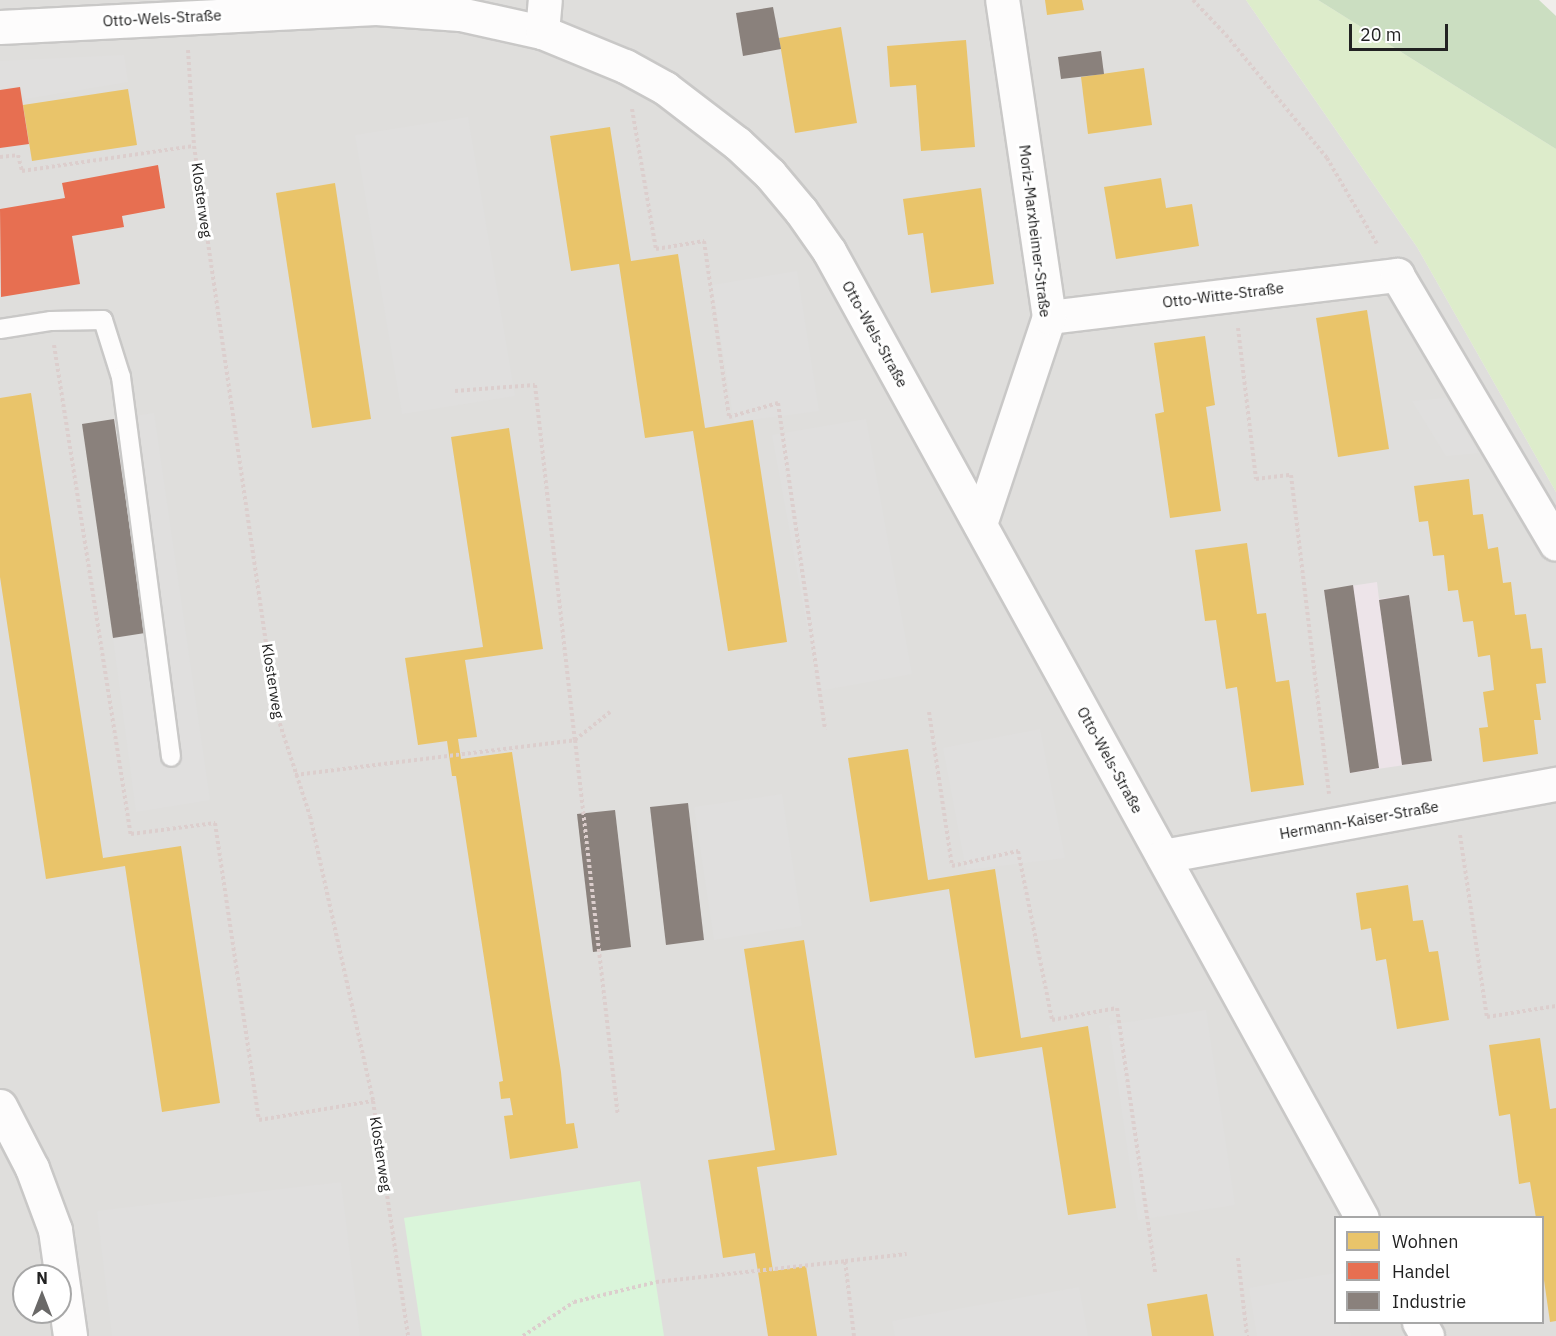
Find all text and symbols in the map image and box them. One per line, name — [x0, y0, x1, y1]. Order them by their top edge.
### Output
street label: Otto-Wels-Straße — [102, 6, 222, 30]
scale bar — [1352, 12, 1451, 50]
text: 20 m — [1360, 23, 1402, 46]
street label: Moriz-Marxheimer-Straße — [1015, 144, 1055, 318]
street label: Klosterweg — [188, 161, 216, 239]
street label: Otto-Wels-Straße — [838, 278, 912, 390]
street label: Otto-Witte-Straße — [1161, 279, 1285, 311]
street label: Klosterweg — [258, 642, 288, 720]
street label: Otto-Wels-Straße — [1073, 704, 1147, 816]
street label: Hermann-Kaiser-Straße — [1278, 797, 1440, 843]
street label: Klosterweg — [366, 1115, 396, 1193]
legend — [1334, 1216, 1544, 1324]
text: Wohnen — [1392, 1230, 1458, 1253]
text: Handel — [1392, 1260, 1450, 1283]
north arrow — [12, 1264, 72, 1324]
text: N — [36, 1268, 48, 1288]
text: Industrie — [1392, 1290, 1466, 1313]

